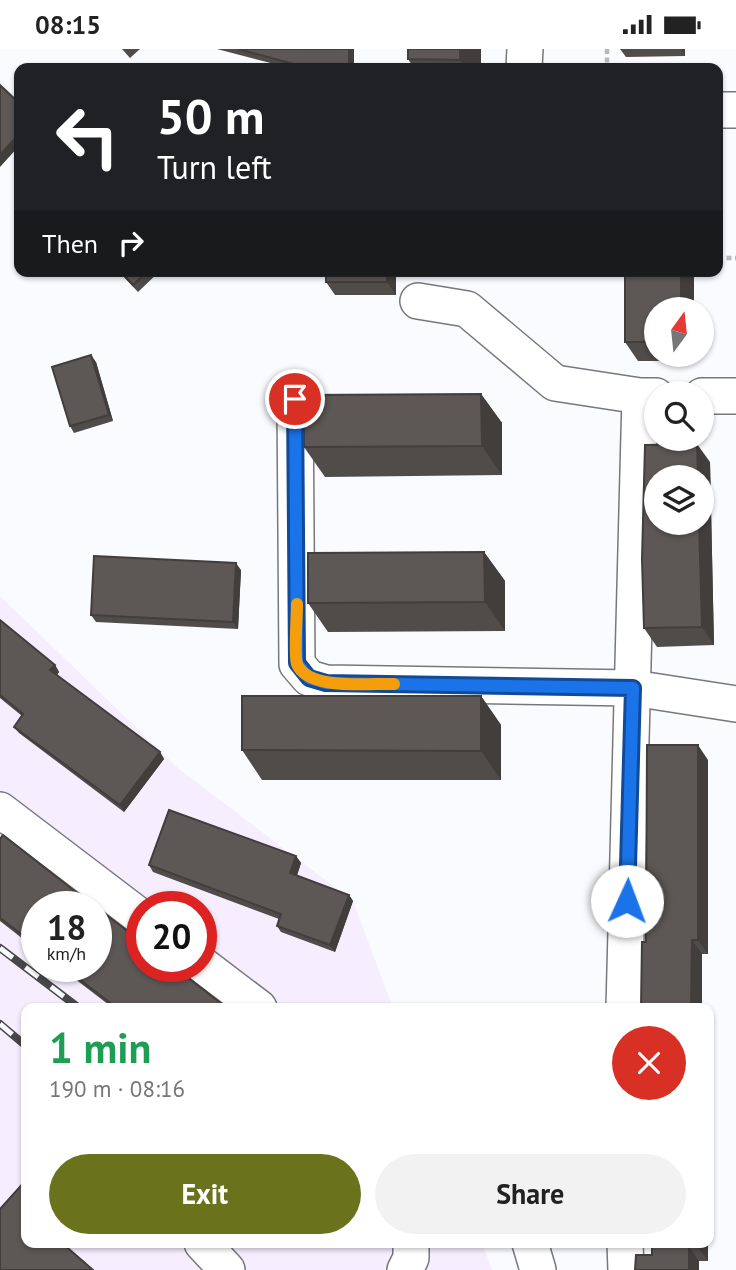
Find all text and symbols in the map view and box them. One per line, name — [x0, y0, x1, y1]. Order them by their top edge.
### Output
text: 08:15 — [35, 8, 101, 41]
text: 50 m — [157, 84, 264, 148]
icon: left — [42, 91, 133, 182]
text: Turn left — [157, 146, 272, 188]
icon: right — [112, 224, 150, 262]
text: Then — [42, 227, 98, 260]
north arrow — [644, 297, 714, 367]
map controls — [644, 297, 714, 535]
pin — [265, 369, 325, 429]
icon: arrive — [276, 380, 314, 418]
button: search — [644, 381, 714, 451]
button: layers — [644, 465, 714, 535]
position arrow — [590, 864, 664, 938]
speed limit sign: 20 — [126, 891, 217, 982]
text: 18 — [47, 904, 86, 950]
text: km/h — [47, 942, 86, 965]
text: 1 min — [49, 1020, 151, 1075]
button: close — [612, 1026, 686, 1100]
text: 190 m · 08:16 — [49, 1074, 185, 1103]
button: Exit — [49, 1154, 361, 1234]
button: Share — [375, 1154, 686, 1234]

